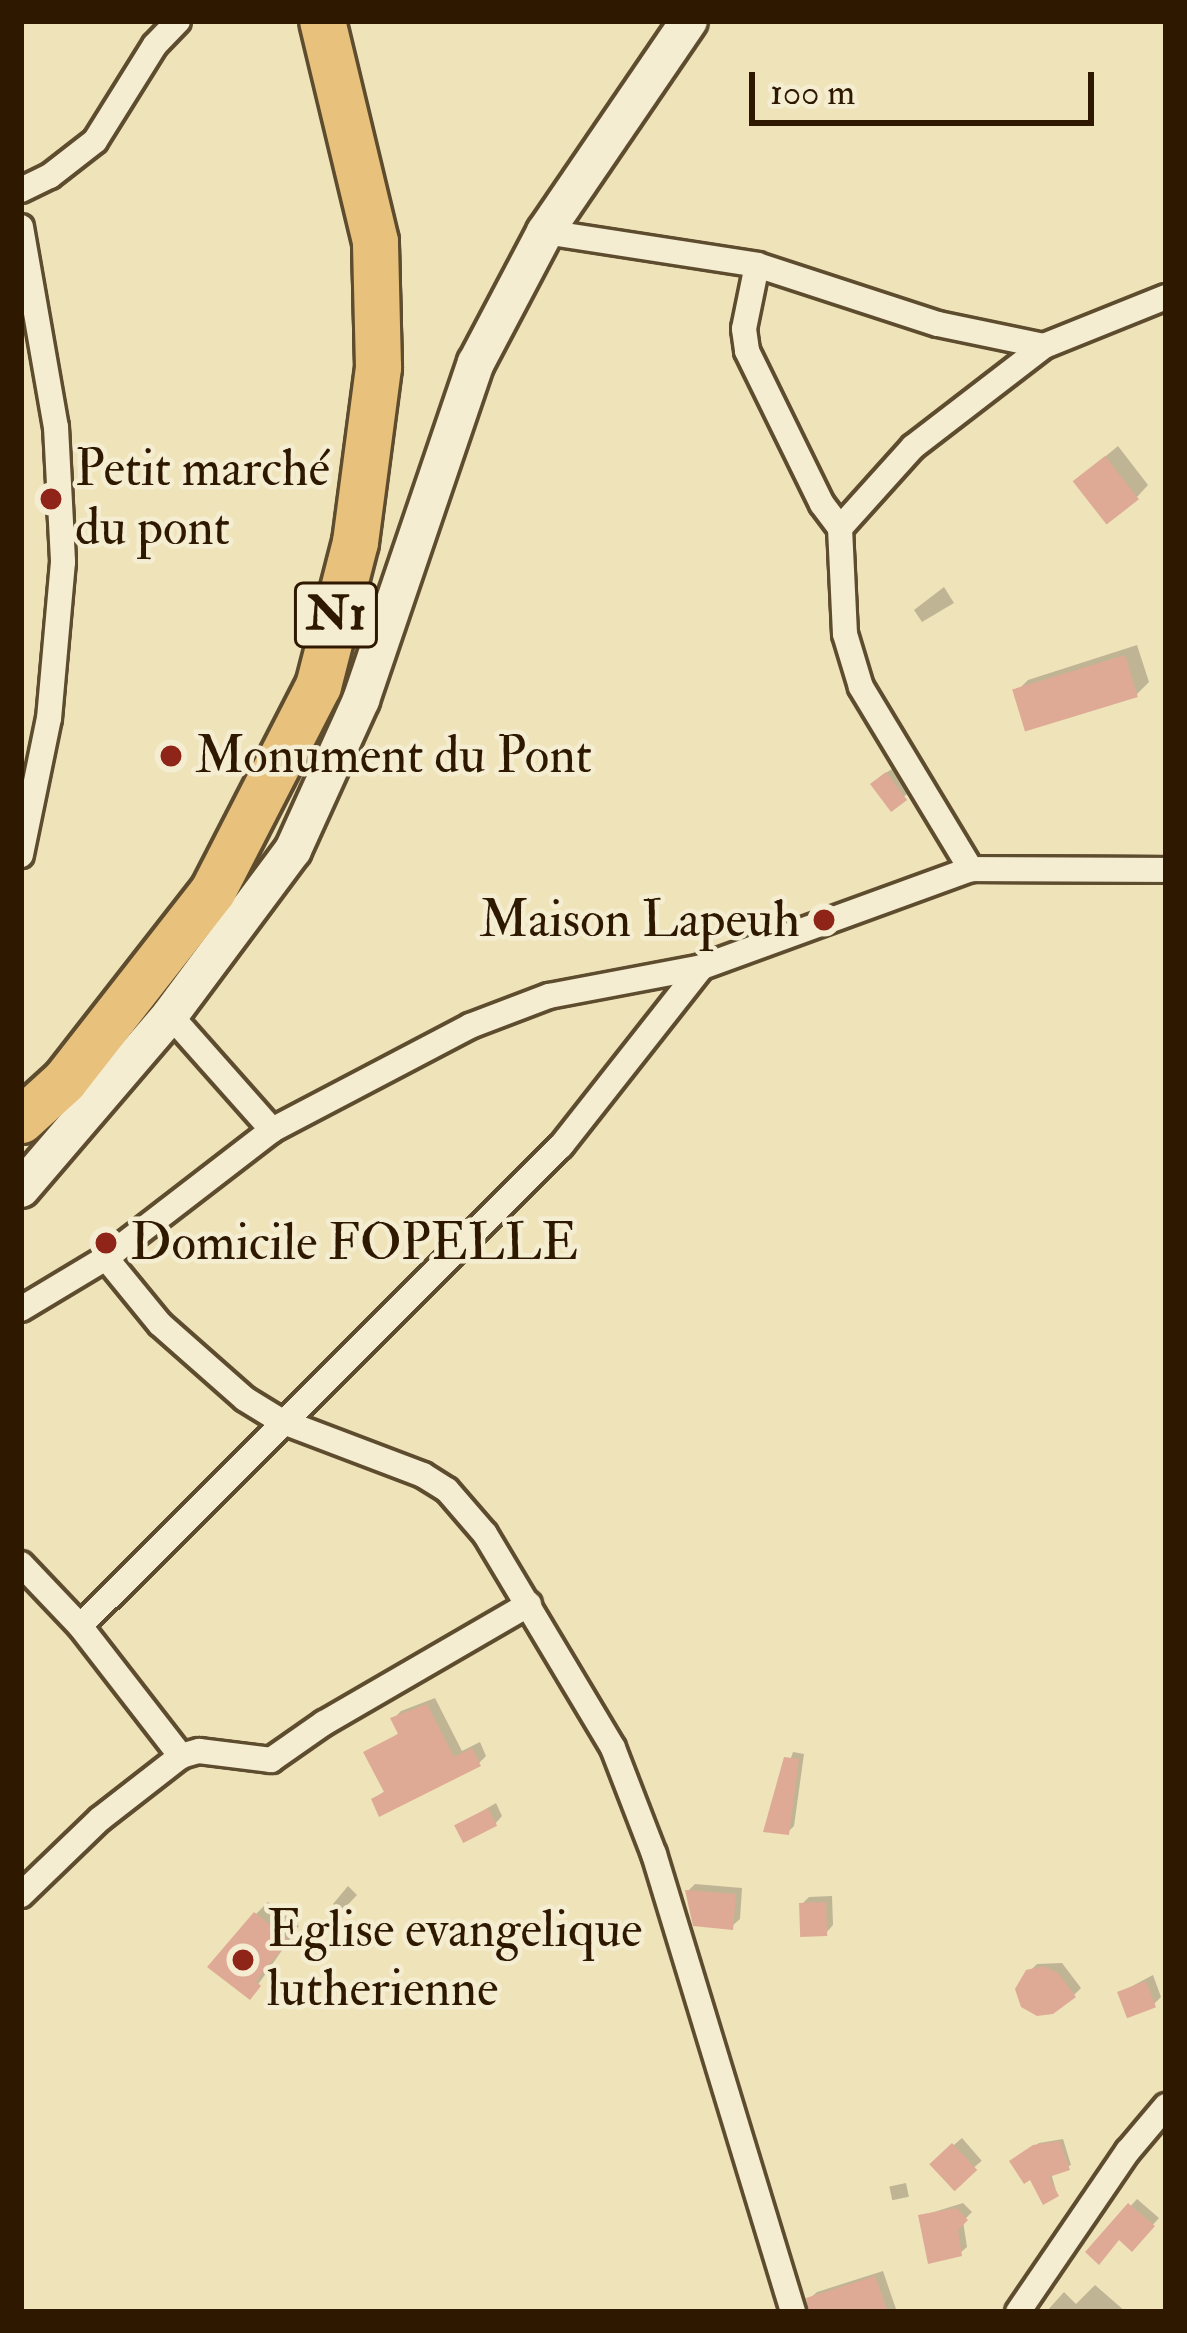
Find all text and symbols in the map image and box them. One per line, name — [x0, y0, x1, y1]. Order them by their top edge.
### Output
scale bar — [755, 48, 1100, 122]
text: 100 m — [770, 70, 855, 115]
place label: Petit marché du pont — [75, 439, 330, 559]
marker: Petit marché du pont — [38, 486, 64, 512]
road number: N1 — [291, 573, 381, 657]
place label: Monument du Pont — [195, 725, 592, 787]
marker: Monument du Pont — [158, 743, 184, 769]
place label: Maison Lapeuh — [479, 889, 800, 951]
marker: Maison Lapeuh — [811, 907, 837, 933]
place label: Domicile FOPELLE — [130, 1212, 578, 1274]
marker: Domicile FOPELLE — [93, 1230, 119, 1256]
place label: Eglise evangelique lutherienne — [267, 1900, 642, 2020]
marker: Eglise evangelique lutherienne — [230, 1947, 256, 1973]

